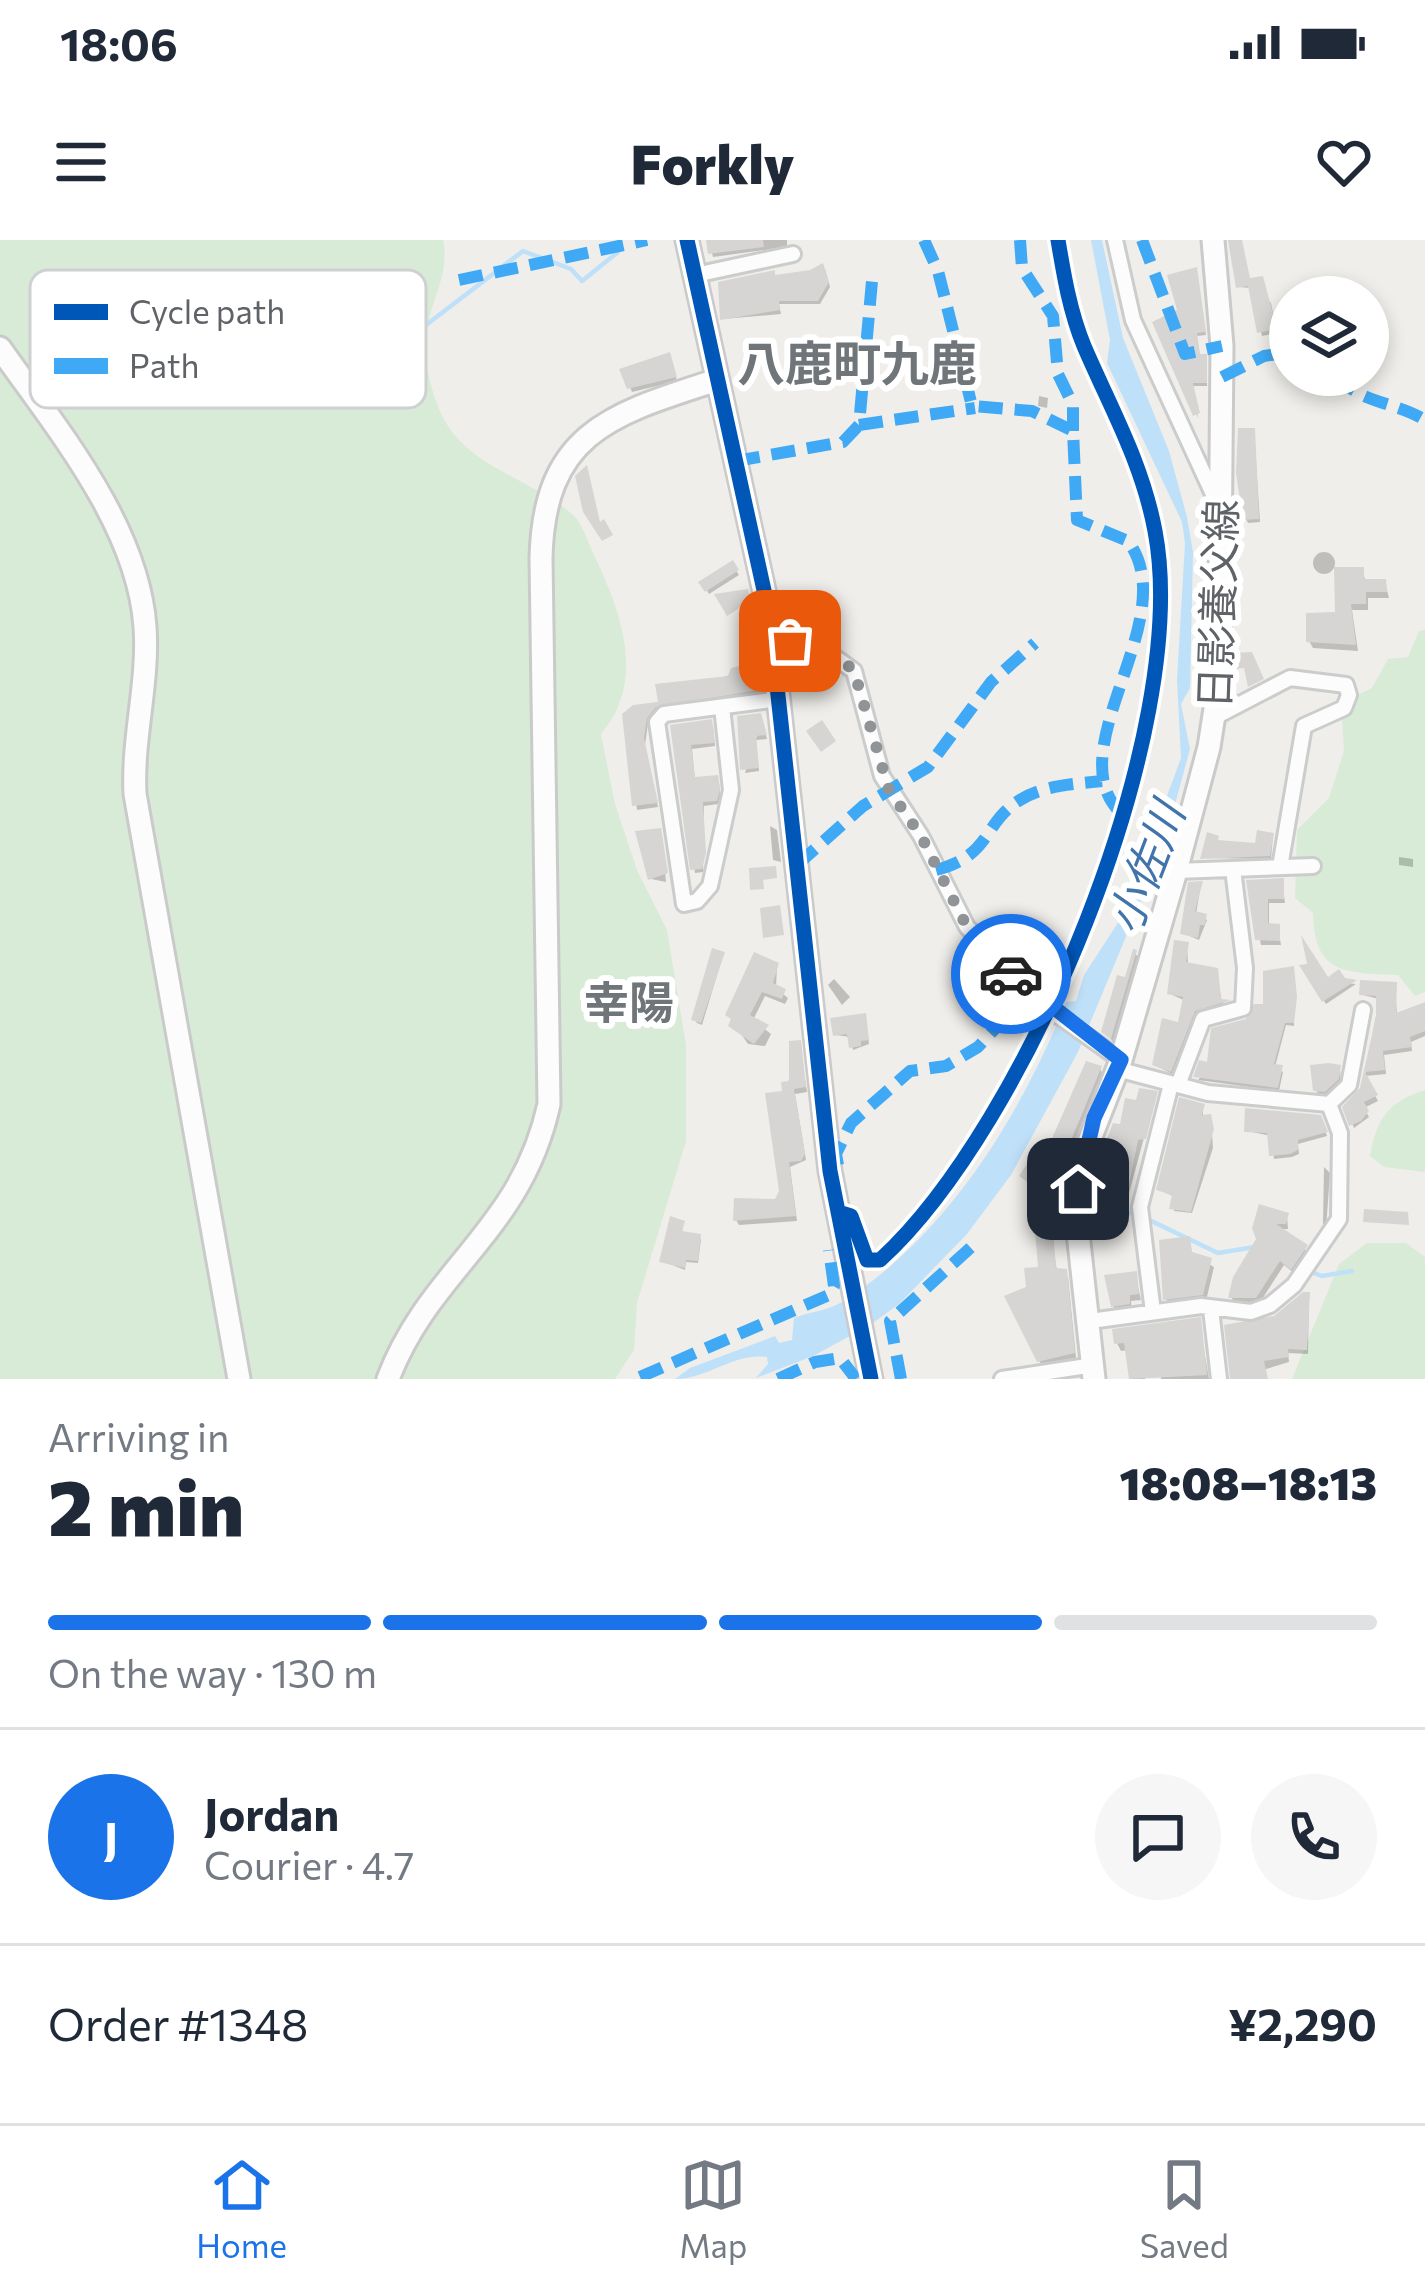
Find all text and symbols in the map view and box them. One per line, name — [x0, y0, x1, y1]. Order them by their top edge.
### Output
text: 18:06 — [60, 15, 178, 70]
icon: menu — [48, 129, 114, 195]
text: Forkly — [631, 129, 794, 195]
icon: heart — [1311, 129, 1377, 195]
legend — [30, 270, 426, 408]
map controls — [1269, 276, 1389, 396]
button: layers — [1269, 276, 1389, 396]
text: Cycle path — [129, 290, 285, 331]
district label: 八鹿町九鹿 — [737, 332, 977, 391]
text: Path — [129, 344, 199, 385]
street label: 日影養父線 — [1186, 498, 1246, 710]
pin — [739, 590, 841, 692]
icon: bag — [757, 608, 823, 674]
water label: 小佐川 — [1094, 790, 1195, 940]
courier — [951, 914, 1071, 1034]
icon: car — [978, 941, 1044, 1007]
district label: 幸陽 — [584, 973, 674, 1028]
pin — [1027, 1138, 1129, 1240]
icon: home — [1045, 1156, 1111, 1222]
text: Arriving in — [48, 1412, 229, 1460]
text: 18:08–18:13 — [1119, 1454, 1377, 1509]
text: 2 min — [48, 1457, 244, 1552]
text: On the way · 130 m — [48, 1648, 377, 1696]
button: chat — [1095, 1774, 1221, 1900]
button: phone — [1251, 1774, 1377, 1900]
text: Jordan — [204, 1785, 339, 1840]
text: J — [104, 1809, 118, 1864]
text: Courier · 4.7 — [204, 1840, 414, 1888]
text: Order #1348 — [48, 1995, 308, 2050]
text: ¥2,290 — [1228, 1995, 1377, 2050]
tab: Home — [196, 2152, 287, 2265]
tab: Map — [679, 2152, 747, 2265]
tab: Saved — [1140, 2152, 1229, 2265]

